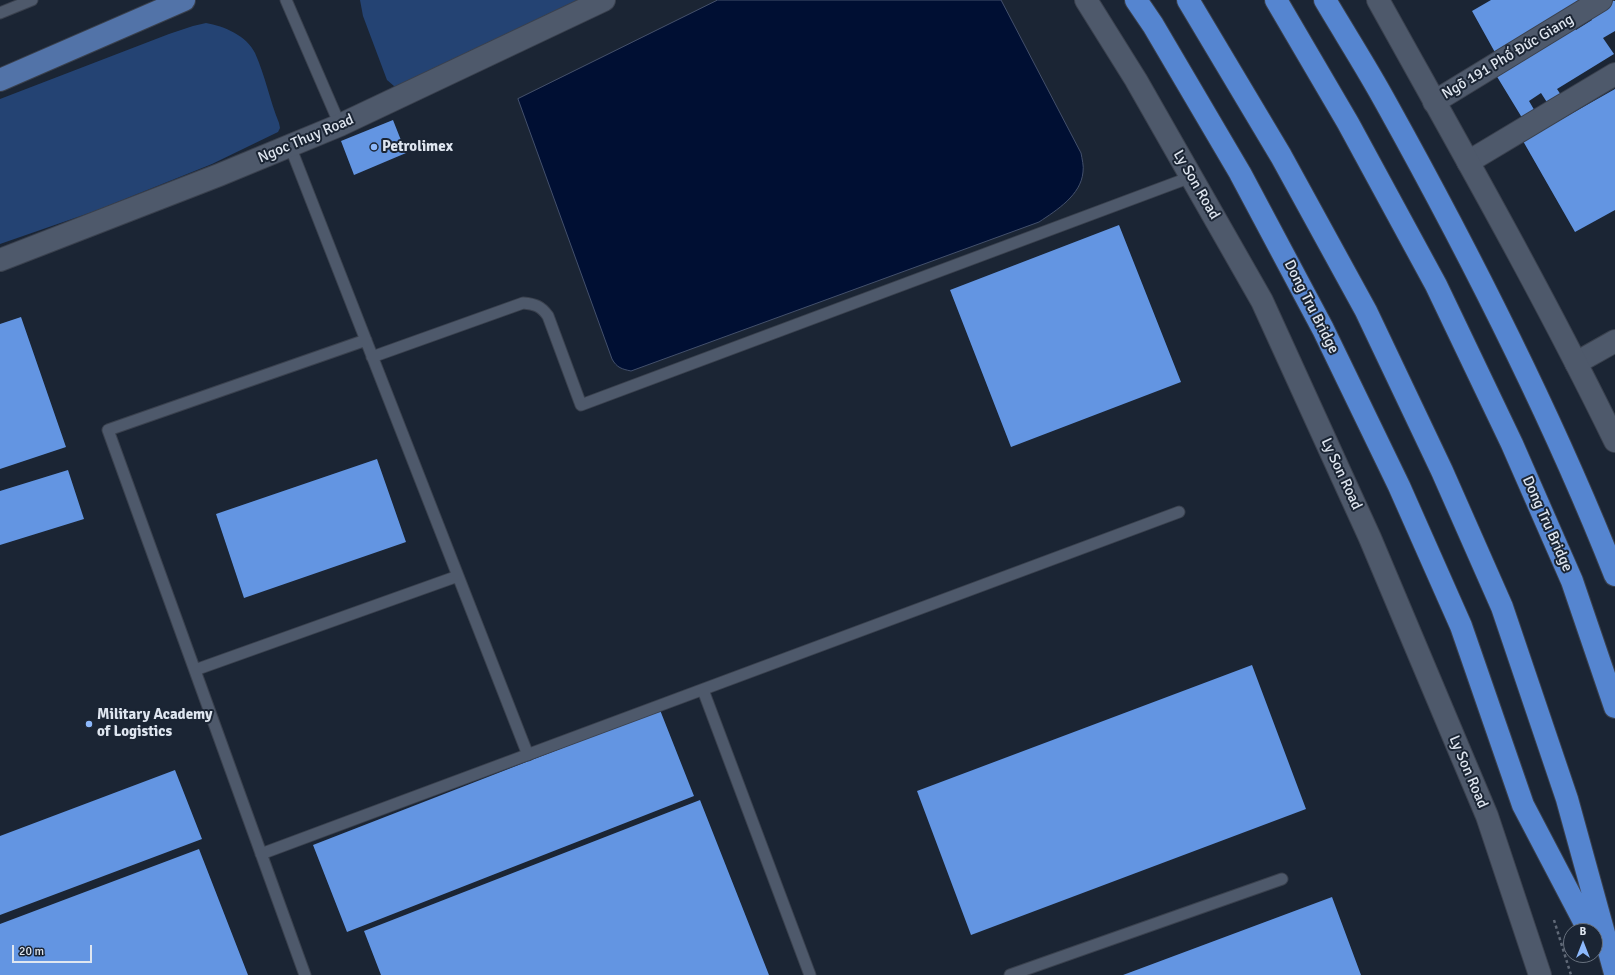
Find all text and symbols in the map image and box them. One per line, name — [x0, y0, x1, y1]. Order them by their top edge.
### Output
street label: Ngõ 191 Phố Đức Giang — [1439, 11, 1577, 103]
street label: Ngoc Thuy Road — [255, 111, 357, 167]
place label: Petrolimex — [382, 138, 453, 156]
marker: Petrolimex — [369, 142, 379, 152]
street label: Ly Son Road — [1169, 147, 1223, 223]
street label: Dong Tru Bridge — [1280, 257, 1342, 357]
street label: Ly Son Road — [1317, 435, 1365, 513]
street label: Dong Tru Bridge — [1518, 473, 1576, 575]
place label: Military Academy of Logistics — [97, 706, 212, 741]
marker: Military Academy of Logistics — [84, 719, 94, 729]
street label: Ly Son Road — [1445, 733, 1491, 811]
north arrow — [1563, 923, 1603, 963]
text: B — [1580, 925, 1586, 938]
scale bar — [14, 937, 94, 963]
text: 20 m — [19, 944, 44, 959]

